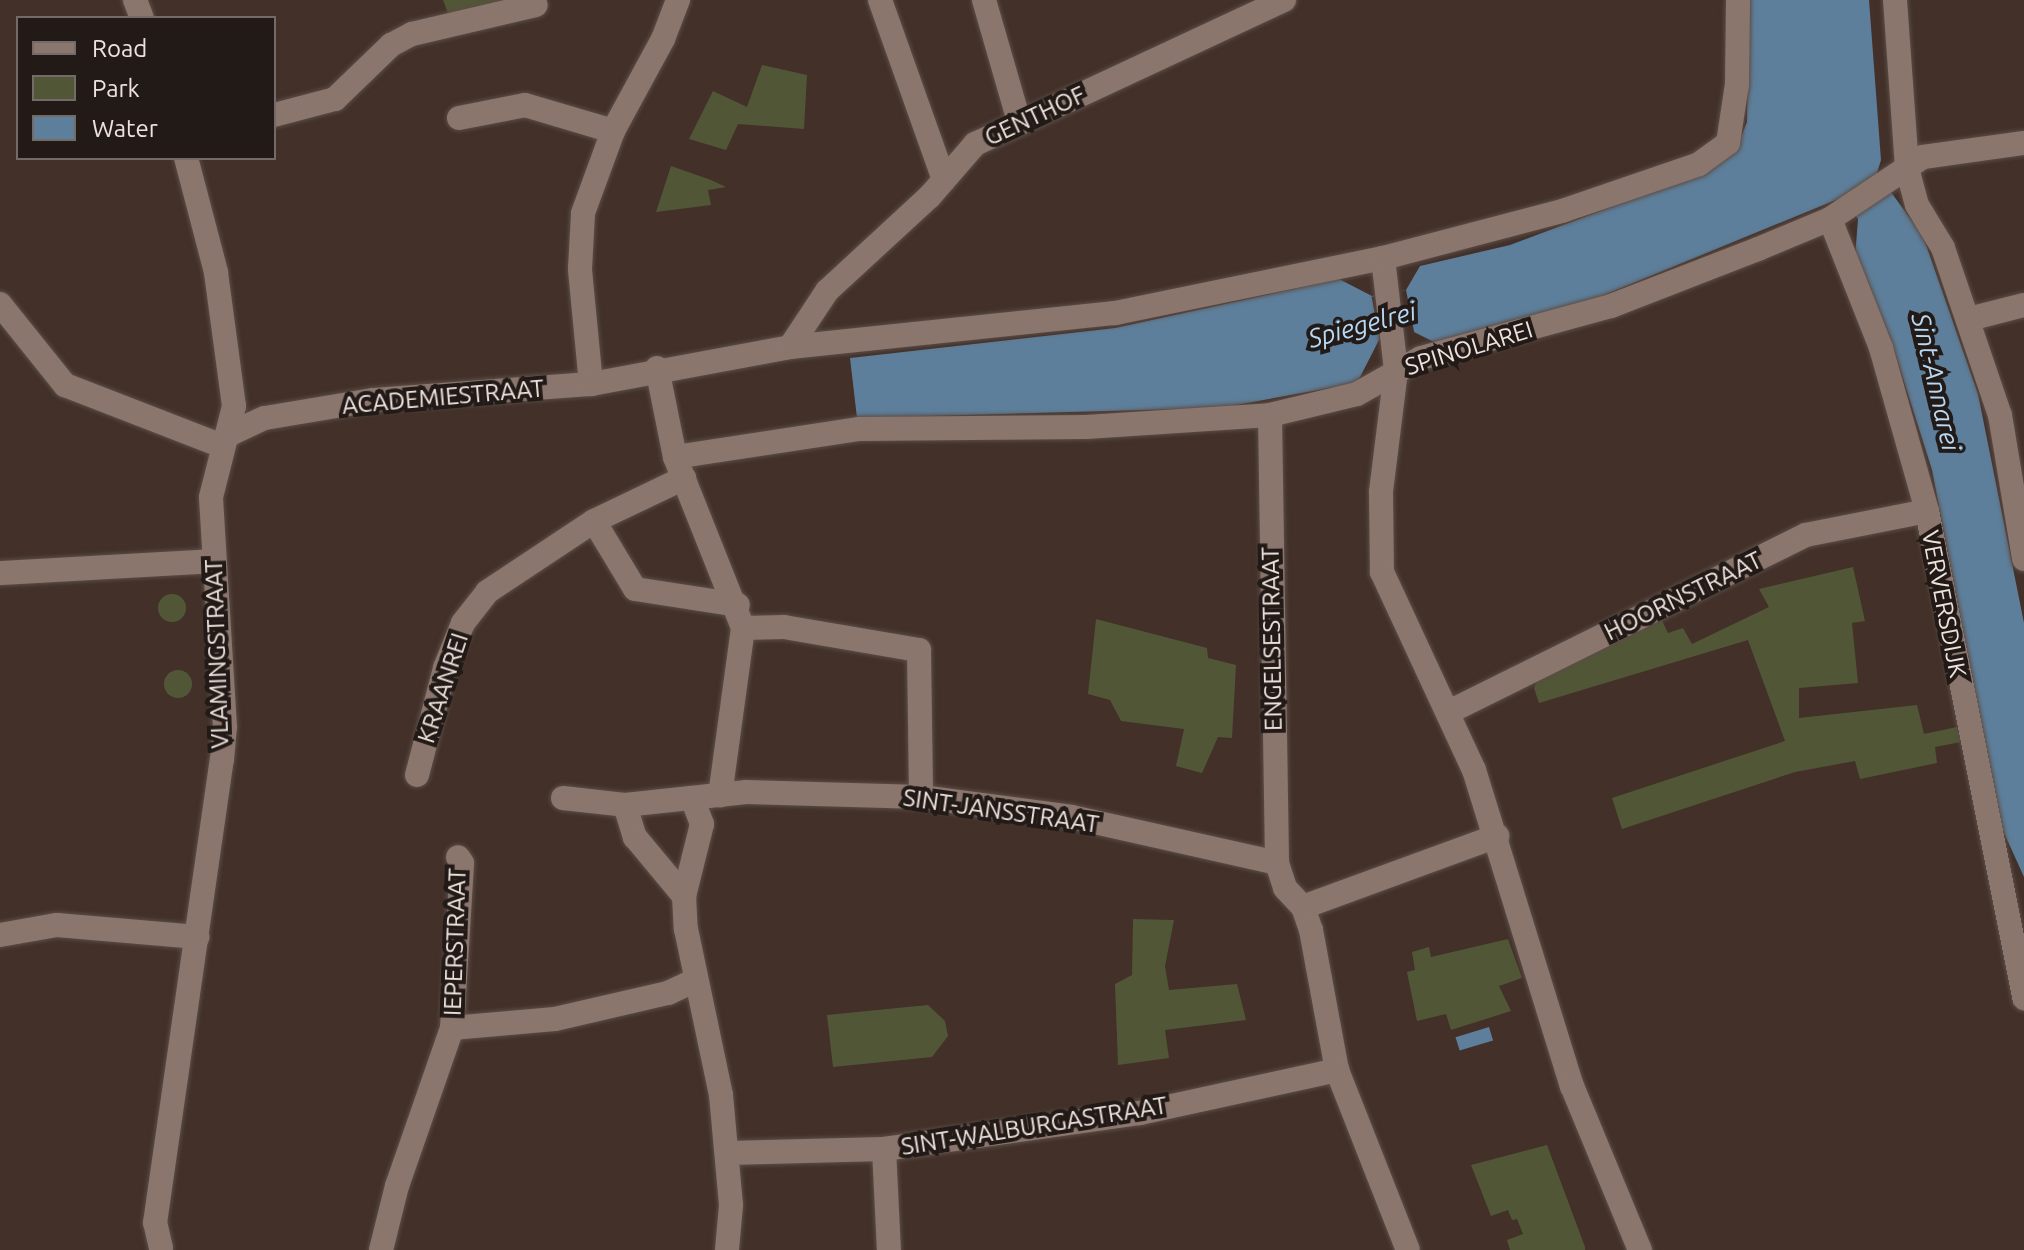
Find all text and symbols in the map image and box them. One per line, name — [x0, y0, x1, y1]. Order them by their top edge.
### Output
legend — [16, 16, 276, 160]
text: Road — [92, 35, 147, 62]
text: Park — [92, 75, 140, 102]
street label: GENTHOF — [980, 80, 1090, 152]
text: Water — [92, 115, 158, 142]
water label: Spiegelrei — [1305, 296, 1419, 354]
water label: Sint-Annarei — [1905, 310, 1967, 454]
street label: SPINOLAREI — [1402, 315, 1536, 381]
street label: ACADEMIESTRAAT — [341, 374, 545, 420]
street label: VERVERSDIJK — [1916, 528, 1972, 680]
street label: HOORNSTRAAT — [1600, 545, 1766, 647]
street label: ENGELSESTRAAT — [1256, 547, 1288, 731]
street label: VLAMINGSTRAAT — [199, 559, 235, 749]
street label: KRAANREI — [412, 629, 474, 747]
street label: SINT-JANSSTRAAT — [901, 783, 1101, 839]
street label: IEPERSTRAAT — [438, 868, 472, 1016]
street label: SINT-WALBURGASTRAAT — [899, 1091, 1169, 1161]

